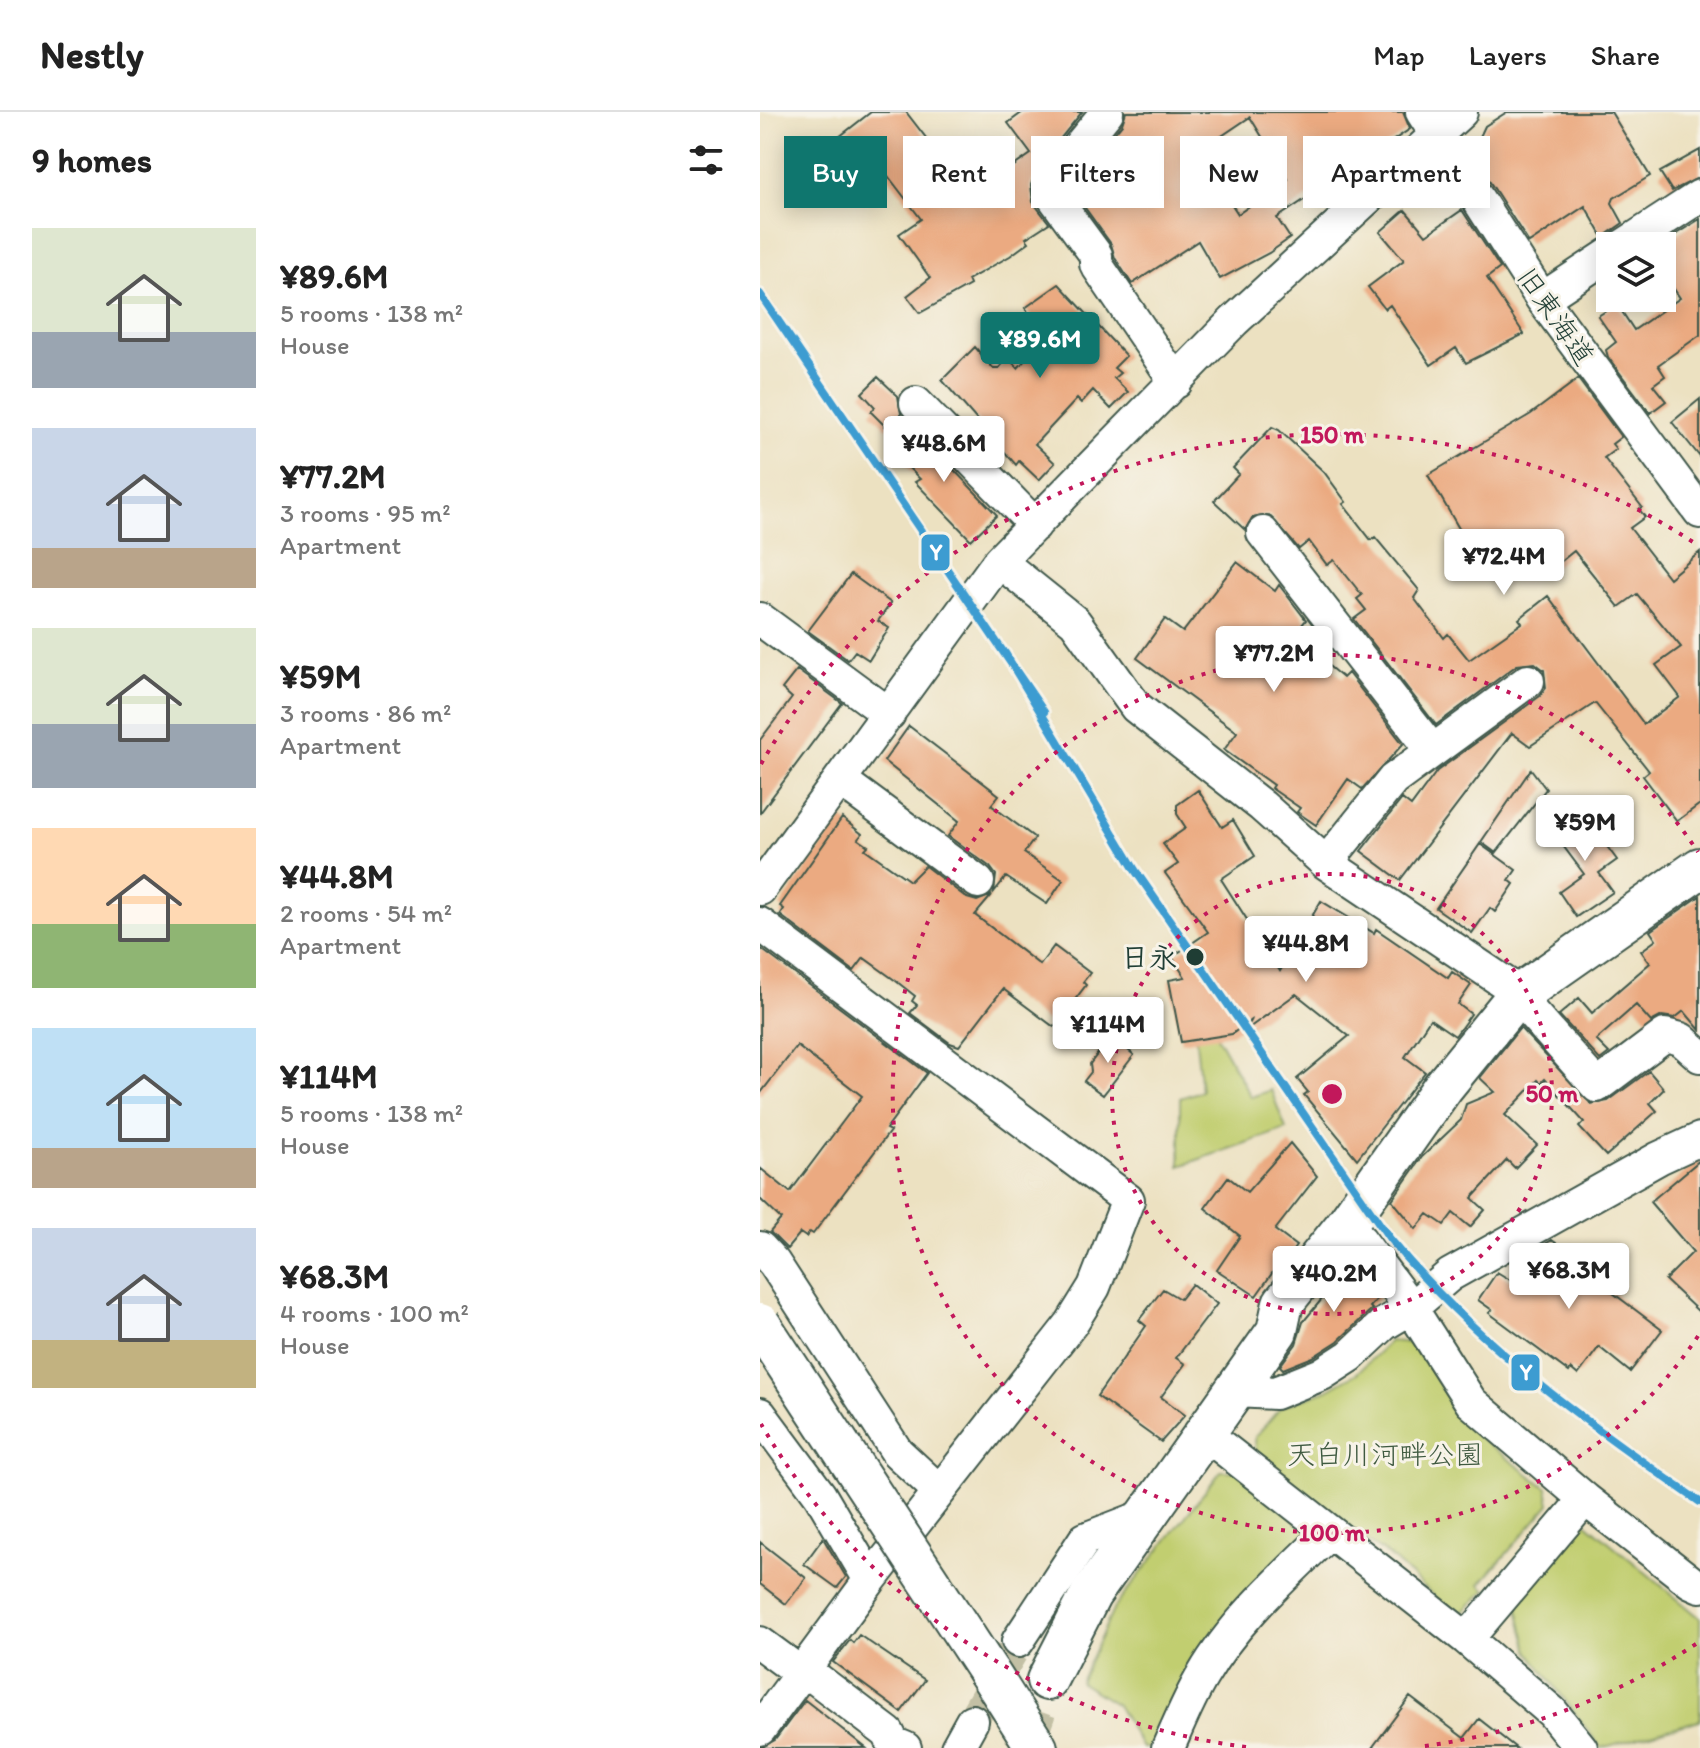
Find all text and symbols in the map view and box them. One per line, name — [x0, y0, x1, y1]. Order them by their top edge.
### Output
text: Nestly — [40, 32, 143, 78]
text: Map — [1373, 38, 1425, 72]
text: Layers — [1469, 38, 1547, 72]
text: Share — [1591, 38, 1660, 72]
chip: Buy — [784, 136, 887, 208]
chip: Rent — [903, 136, 1015, 208]
chip: Filters — [1031, 136, 1164, 208]
chip: New — [1180, 136, 1287, 208]
chip: Apartment — [1303, 136, 1490, 208]
icon: filters — [684, 138, 728, 182]
text: 9 homes — [32, 140, 152, 181]
map controls — [1596, 232, 1676, 312]
button: layers — [1596, 232, 1676, 312]
text: ¥89.6M — [280, 256, 389, 297]
icon: home — [96, 260, 192, 356]
street label: 旧東海道 — [1510, 260, 1602, 372]
text: 5 rooms · 138 m² — [280, 297, 463, 329]
pin: ¥89.6M — [975, 312, 1105, 380]
text: ¥89.6M — [999, 322, 1082, 354]
text: House — [280, 329, 350, 361]
pin: ¥48.6M — [879, 416, 1009, 484]
text: 150 m — [1300, 420, 1365, 449]
text: ¥48.6M — [901, 426, 987, 458]
text: ¥77.2M — [280, 456, 386, 497]
icon: home — [96, 460, 192, 556]
text: 3 rooms · 95 m² — [280, 497, 451, 529]
text: Apartment — [280, 529, 401, 561]
pin: ¥72.4M — [1439, 529, 1569, 597]
line badge: Y — [920, 533, 951, 572]
text: Y — [929, 539, 943, 566]
text: ¥72.4M — [1462, 539, 1546, 571]
pin: ¥77.2M — [1209, 626, 1339, 694]
text: ¥77.2M — [1234, 636, 1314, 668]
text: ¥59M — [280, 656, 361, 697]
icon: home — [96, 660, 192, 756]
text: 3 rooms · 86 m² — [280, 697, 451, 729]
text: Apartment — [280, 729, 401, 761]
pin: ¥59M — [1538, 795, 1632, 863]
text: ¥59M — [1554, 805, 1616, 837]
text: ¥44.8M — [280, 856, 394, 897]
icon: home — [96, 860, 192, 956]
text: 2 rooms · 54 m² — [280, 897, 452, 929]
pin: ¥44.8M — [1241, 916, 1371, 984]
text: ¥44.8M — [1263, 926, 1349, 958]
text: Apartment — [280, 929, 401, 961]
place label: 日永 — [1121, 940, 1177, 974]
marker: 日永 — [1184, 946, 1206, 968]
pin: ¥114M — [1052, 997, 1164, 1065]
text: ¥114M — [1071, 1007, 1145, 1039]
text: ¥114M — [280, 1056, 378, 1097]
icon: home — [96, 1060, 192, 1156]
text: 50 m — [1526, 1079, 1579, 1108]
centre of rings — [1318, 1080, 1346, 1108]
text: 5 rooms · 138 m² — [280, 1097, 463, 1129]
text: House — [280, 1129, 350, 1161]
pin: ¥68.3M — [1504, 1243, 1634, 1311]
pin: ¥40.2M — [1269, 1246, 1399, 1314]
text: ¥68.3M — [1527, 1253, 1611, 1285]
text: ¥68.3M — [280, 1256, 389, 1297]
text: ¥40.2M — [1291, 1256, 1377, 1288]
icon: home — [96, 1260, 192, 1356]
text: 4 rooms · 100 m² — [280, 1297, 469, 1329]
text: House — [280, 1329, 350, 1361]
line badge: Y — [1510, 1353, 1541, 1392]
text: Y — [1519, 1359, 1533, 1386]
park label: 天白川河畔公園 — [1287, 1437, 1483, 1471]
text: 100 m — [1299, 1518, 1366, 1547]

